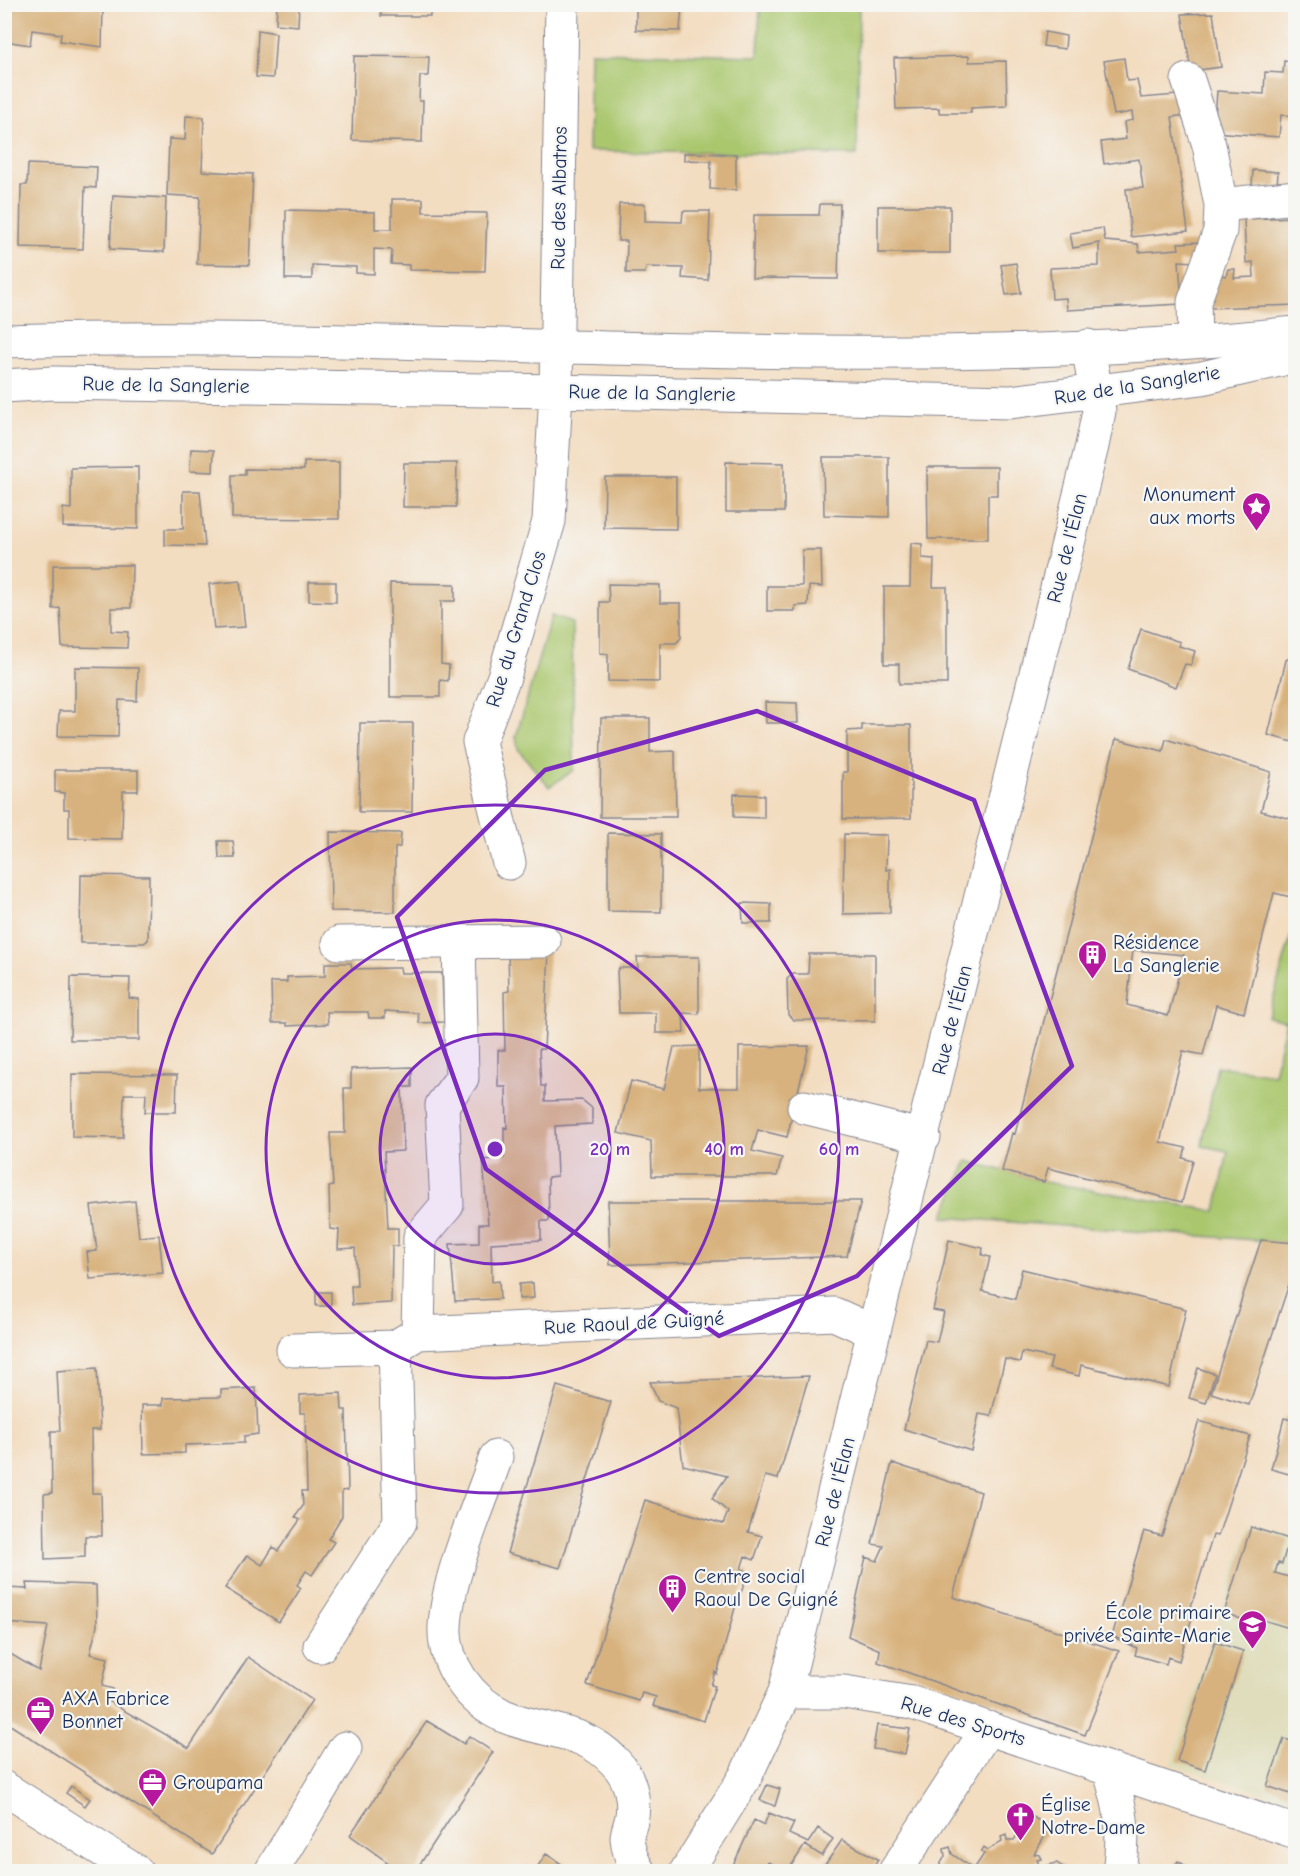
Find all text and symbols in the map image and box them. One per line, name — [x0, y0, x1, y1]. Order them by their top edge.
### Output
street label: Rue des Albatros — [546, 126, 572, 270]
street label: Rue de la Sanglerie — [1053, 361, 1221, 409]
street label: Rue de la Sanglerie — [82, 372, 250, 398]
street label: Rue de la Sanglerie — [568, 380, 736, 406]
place label: Monument aux morts — [1143, 483, 1236, 529]
place icon: Monument aux morts — [1240, 490, 1272, 532]
street label: Rue de l'Élan — [1042, 491, 1092, 605]
street label: Rue du Grand Clos — [481, 548, 551, 710]
place label: Résidence La Sanglerie — [1113, 931, 1220, 977]
building icon: Résidence La Sanglerie — [1076, 938, 1108, 980]
street label: Rue de l'Élan — [927, 963, 977, 1077]
centre of rings — [485, 1139, 505, 1159]
text: 20 m — [590, 1139, 630, 1160]
text: 40 m — [704, 1139, 744, 1160]
text: 60 m — [819, 1139, 859, 1160]
street label: Rue Raoul de Guigné — [543, 1307, 725, 1339]
street label: Rue de l'Élan — [810, 1435, 860, 1549]
place label: Centre social Raoul De Guigné — [694, 1565, 838, 1611]
building icon: Centre social Raoul De Guigné — [657, 1572, 689, 1614]
place label: École primaire privée Sainte-Marie — [1063, 1601, 1231, 1647]
school or university icon: École primaire privée Sainte-Marie — [1236, 1608, 1268, 1650]
place label: AXA Fabrice Bonnet — [62, 1687, 169, 1733]
street label: Rue des Sports — [898, 1691, 1028, 1751]
office icon: AXA Fabrice Bonnet — [25, 1694, 57, 1736]
office icon: Groupama — [136, 1766, 168, 1808]
place label: Groupama — [173, 1771, 264, 1794]
place label: Église Notre-Dame — [1041, 1793, 1145, 1839]
church icon: Église Notre-Dame — [1004, 1800, 1036, 1842]

